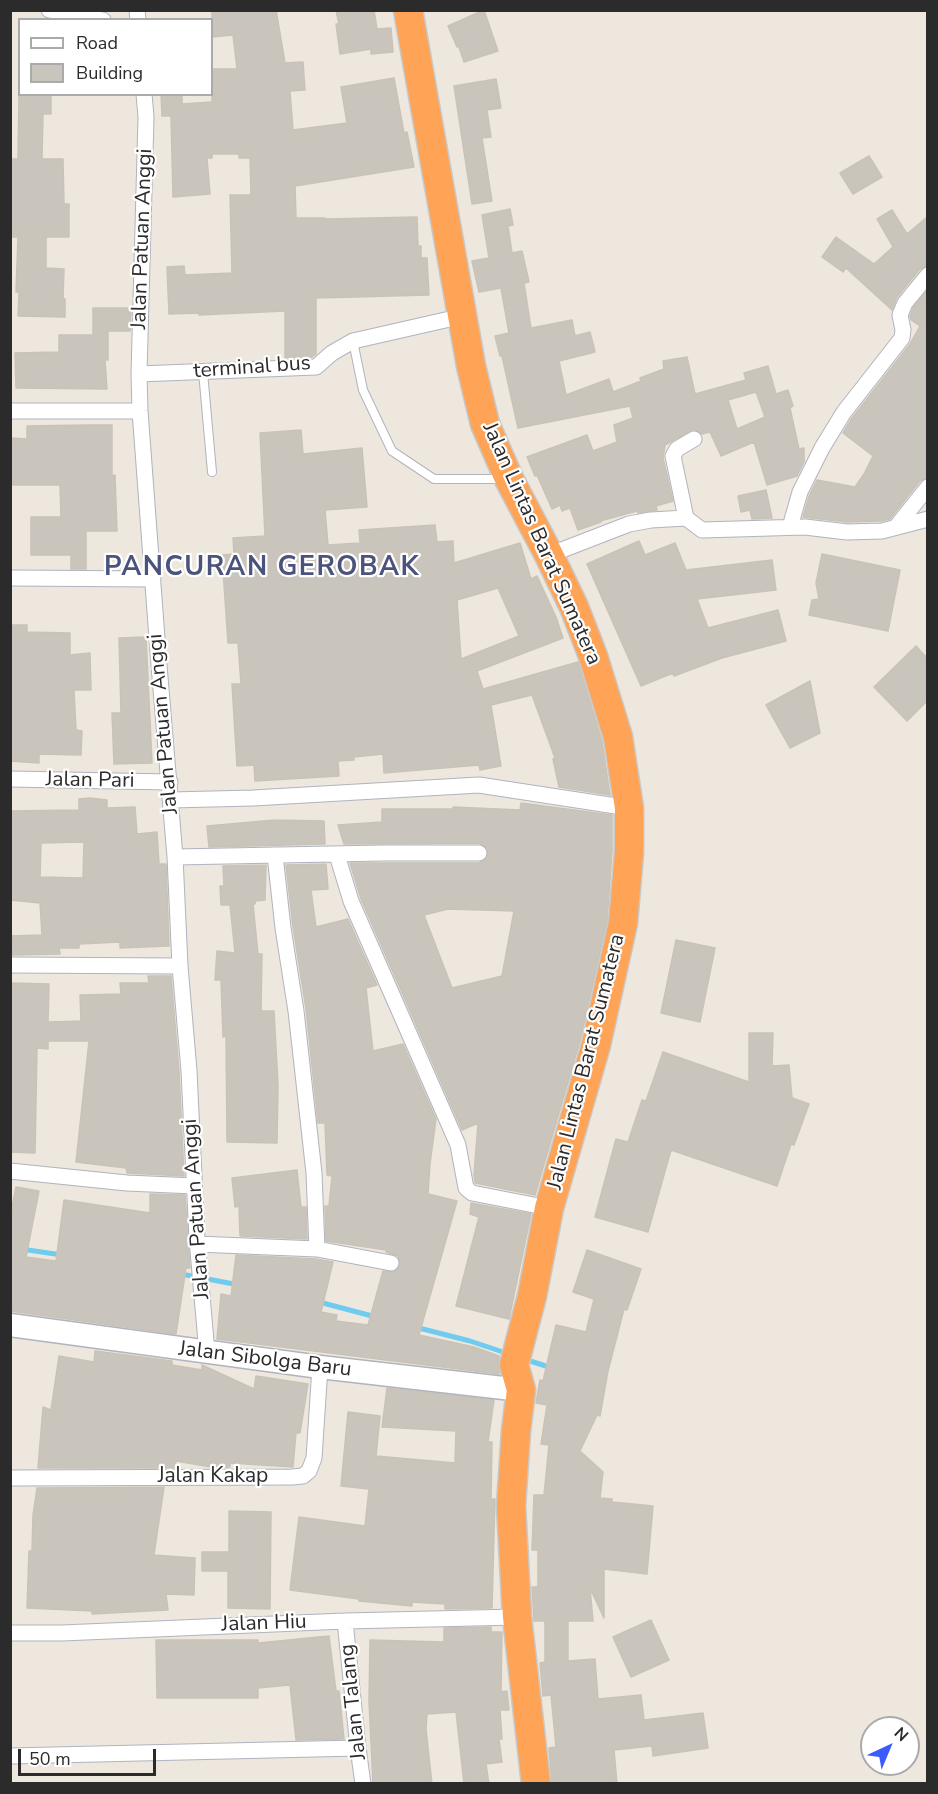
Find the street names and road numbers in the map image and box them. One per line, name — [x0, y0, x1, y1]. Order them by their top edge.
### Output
street label: Jalan Patuan Anggi — [127, 148, 159, 330]
street label: terminal bus — [192, 351, 312, 385]
street label: Jalan Lintas Barat Sumatera — [476, 419, 606, 669]
street label: Jalan Patuan Anggi — [144, 633, 184, 815]
street label: Jalan Pari — [45, 768, 135, 794]
street label: Jalan Lintas Barat Sumatera — [543, 932, 631, 1192]
street label: Jalan Patuan Anggi — [178, 1118, 216, 1300]
street label: Jalan Sibolga Baru — [177, 1337, 353, 1383]
street label: Jalan Kakap — [158, 1464, 268, 1490]
street label: Jalan Hiu — [221, 1610, 307, 1638]
street label: Jalan Talang — [335, 1643, 373, 1761]

